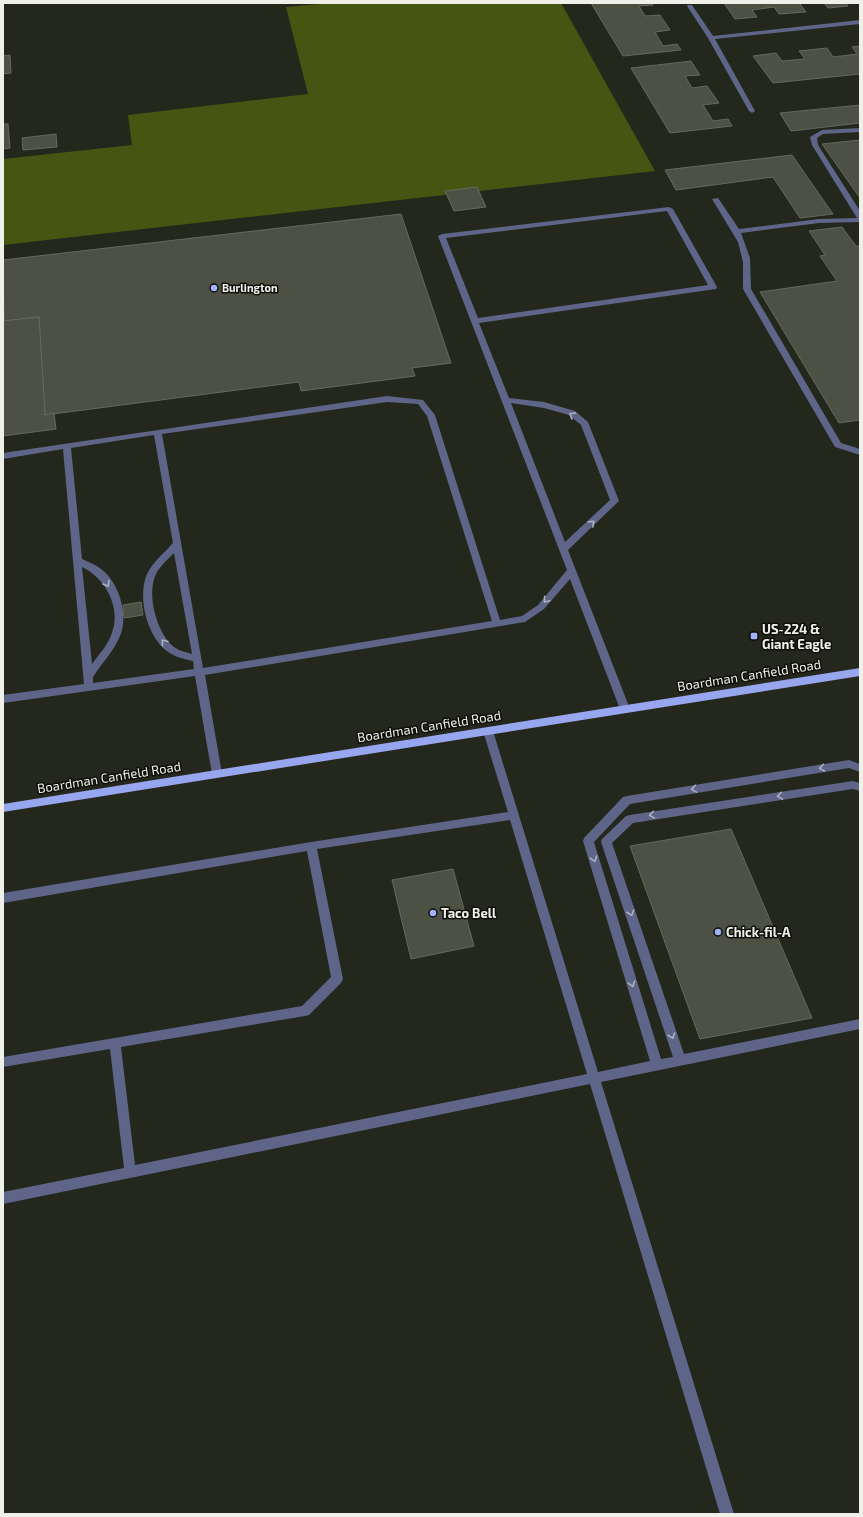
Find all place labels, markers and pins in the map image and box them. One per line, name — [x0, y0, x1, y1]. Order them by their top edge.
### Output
place label: Burlington — [222, 281, 278, 294]
marker: Burlington — [209, 283, 219, 293]
place label: US-224 & Giant Eagle — [762, 621, 831, 652]
marker: US-224 & Giant Eagle — [749, 631, 759, 641]
place label: Taco Bell — [441, 905, 497, 921]
marker: Taco Bell — [428, 908, 438, 918]
place label: Chick-fil-A — [726, 924, 791, 940]
marker: Chick-fil-A — [713, 927, 723, 937]

